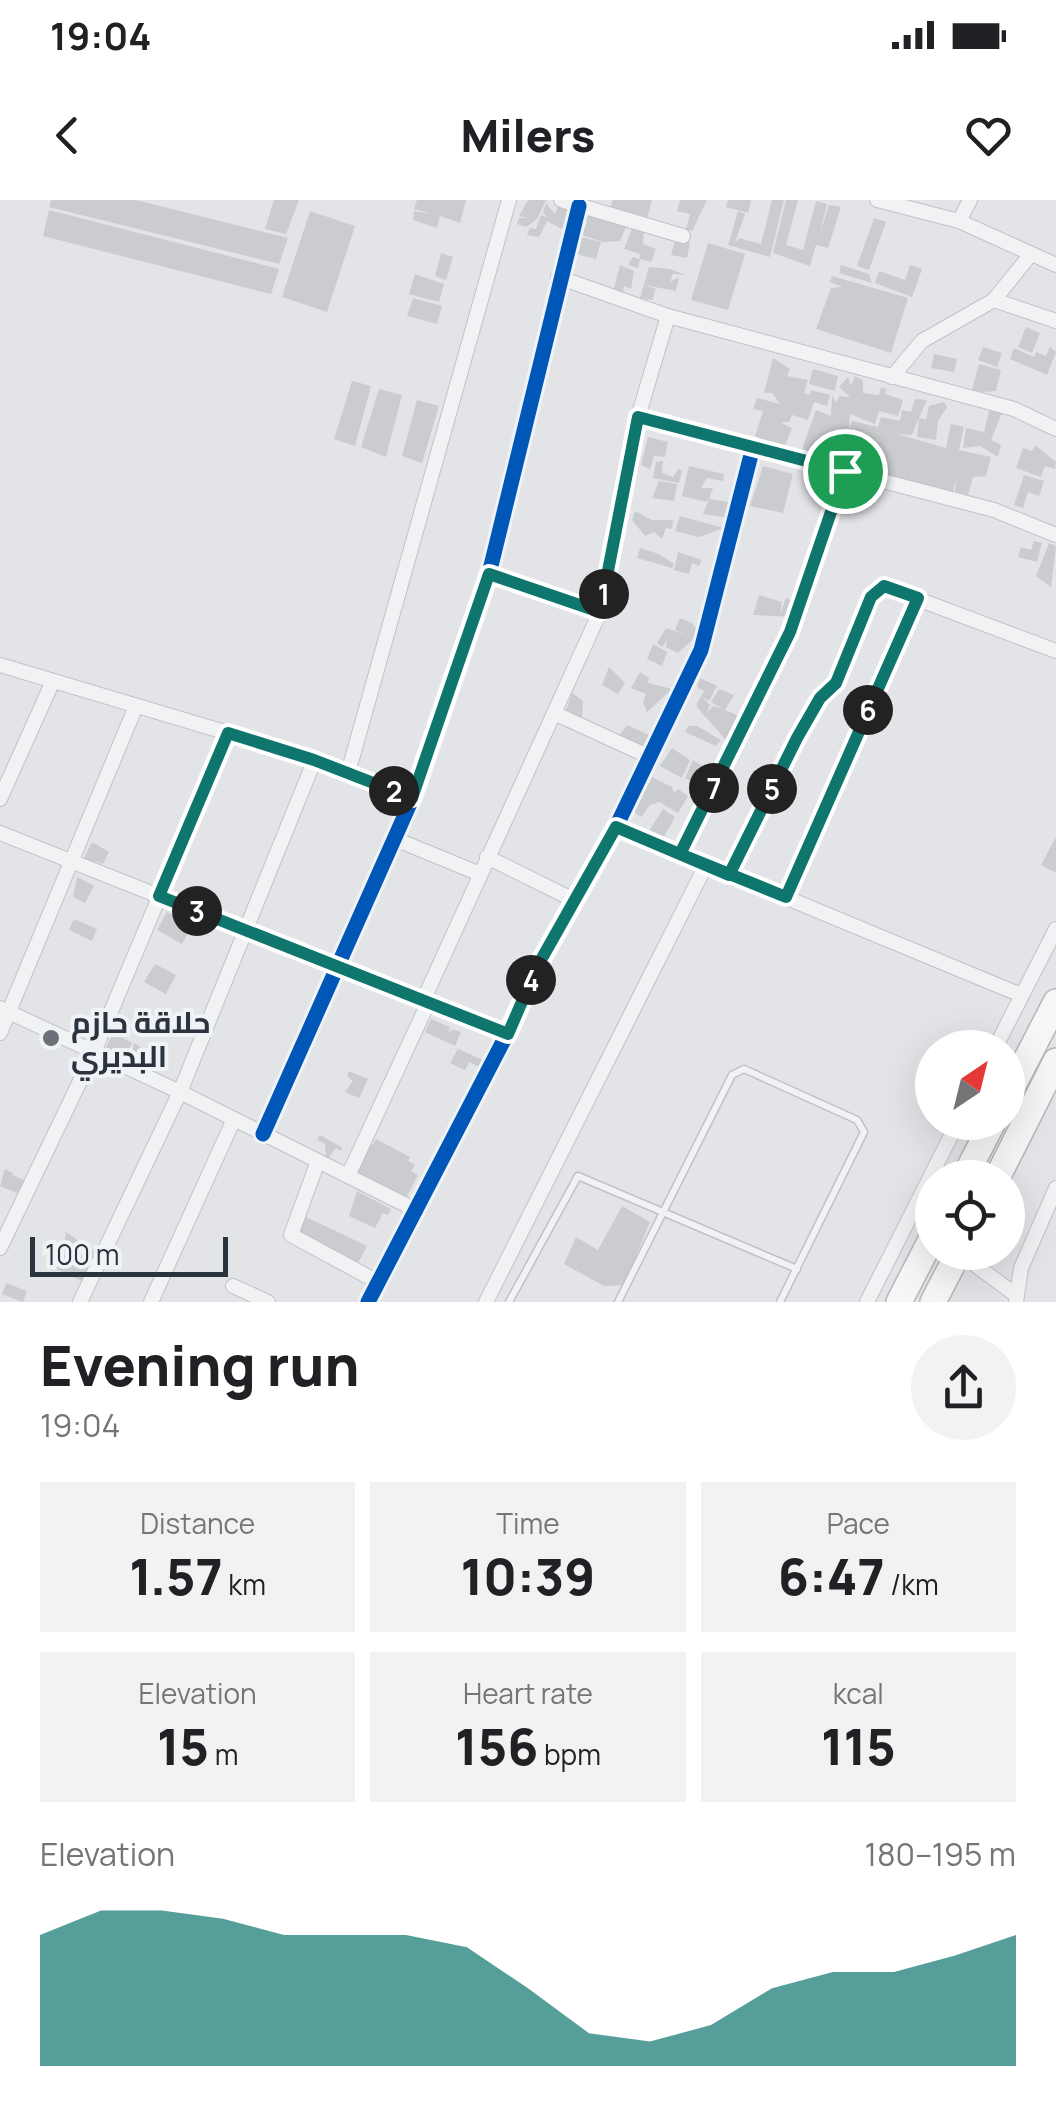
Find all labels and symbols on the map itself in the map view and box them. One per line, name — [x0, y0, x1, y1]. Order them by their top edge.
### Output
pin — [803, 429, 888, 514]
pin: 1 — [579, 569, 629, 619]
pin: 6 — [843, 685, 893, 735]
pin: 7 — [689, 763, 739, 813]
pin: 5 — [747, 764, 797, 814]
pin: 2 — [369, 766, 419, 816]
pin: 3 — [172, 886, 222, 936]
pin: 4 — [506, 955, 556, 1005]
place label: حلاقة حازم البديري — [71, 1001, 211, 1081]
marker: حلاقة حازم البديري — [40, 1027, 62, 1049]
north arrow — [915, 1030, 1025, 1140]
scale bar — [30, 1232, 228, 1276]

